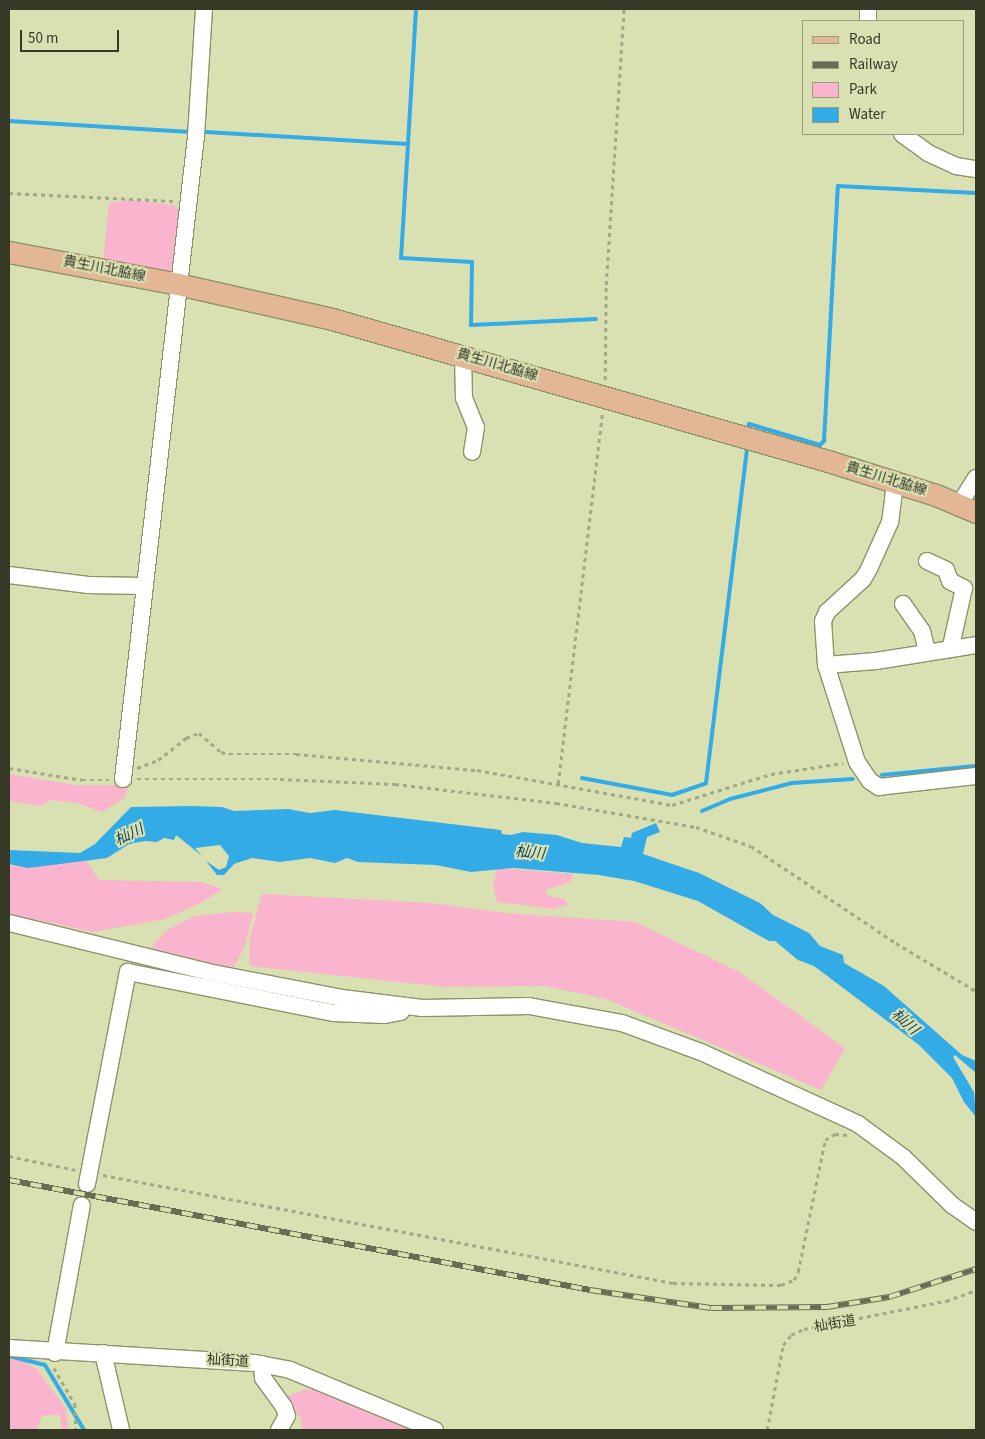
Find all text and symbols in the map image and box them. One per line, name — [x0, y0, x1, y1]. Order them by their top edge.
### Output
scale bar — [22, 20, 121, 52]
legend — [802, 20, 965, 135]
text: 50 m — [28, 28, 58, 49]
text: Road — [849, 29, 881, 50]
text: Railway — [849, 54, 898, 75]
text: Park — [849, 79, 877, 100]
text: Water — [849, 104, 885, 125]
street label: 貴生川北脇線 — [61, 253, 147, 285]
street label: 貴生川北脇線 — [454, 345, 540, 385]
street label: 貴生川北脇線 — [843, 459, 929, 499]
water label: 杣川 — [112, 820, 146, 850]
water label: 杣川 — [514, 843, 546, 863]
water label: 杣川 — [888, 1005, 922, 1039]
street label: 杣街道 — [813, 1312, 857, 1336]
street label: 杣街道 — [207, 1352, 249, 1370]

